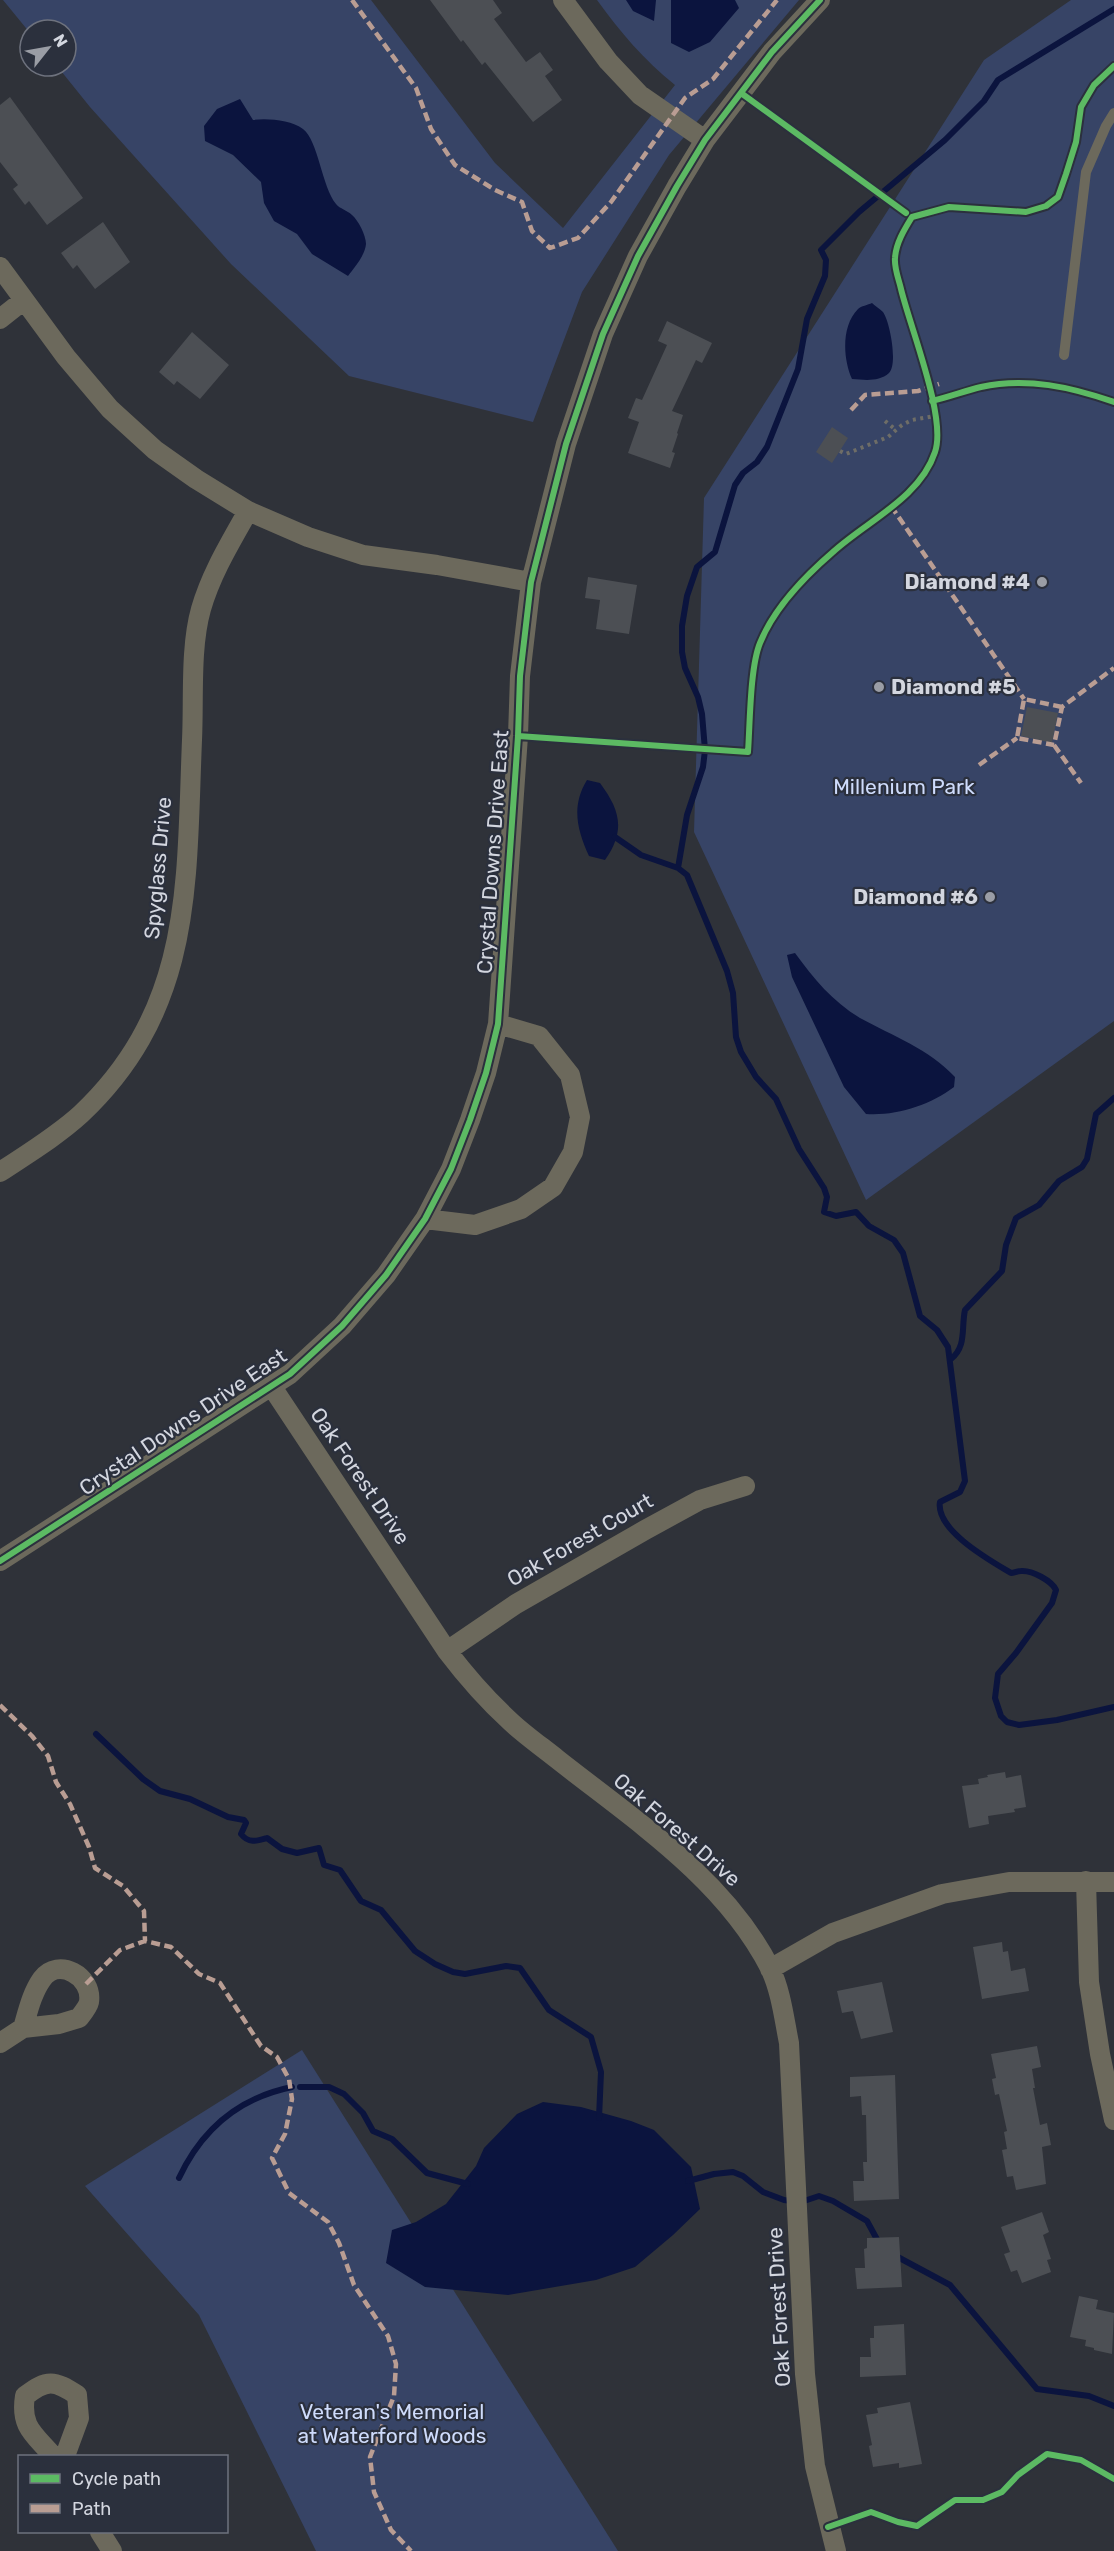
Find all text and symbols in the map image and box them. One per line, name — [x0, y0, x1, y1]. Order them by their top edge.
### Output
north arrow — [18, 18, 78, 78]
text: N — [49, 31, 72, 50]
place label: Diamond #4 — [905, 569, 1030, 594]
marker: Diamond #4 — [1035, 575, 1049, 589]
place label: Diamond #5 — [891, 674, 1016, 699]
marker: Diamond #5 — [872, 680, 886, 694]
street label: Crystal Downs Drive East — [472, 729, 514, 975]
park label: Millenium Park — [833, 774, 975, 799]
street label: Spyglass Drive — [139, 796, 176, 940]
place label: Diamond #6 — [853, 884, 978, 909]
marker: Diamond #6 — [983, 890, 997, 904]
street label: Crystal Downs Drive East — [74, 1343, 291, 1500]
street label: Oak Forest Drive — [305, 1402, 415, 1549]
street label: Oak Forest Court — [502, 1488, 657, 1591]
street label: Oak Forest Drive — [609, 1768, 746, 1891]
street label: Oak Forest Drive — [762, 2227, 795, 2387]
park label: Veteran's Memorial at Waterford Woods — [298, 2399, 487, 2448]
legend — [18, 2455, 228, 2533]
text: Cycle path — [72, 2468, 161, 2490]
text: Path — [72, 2498, 111, 2520]

